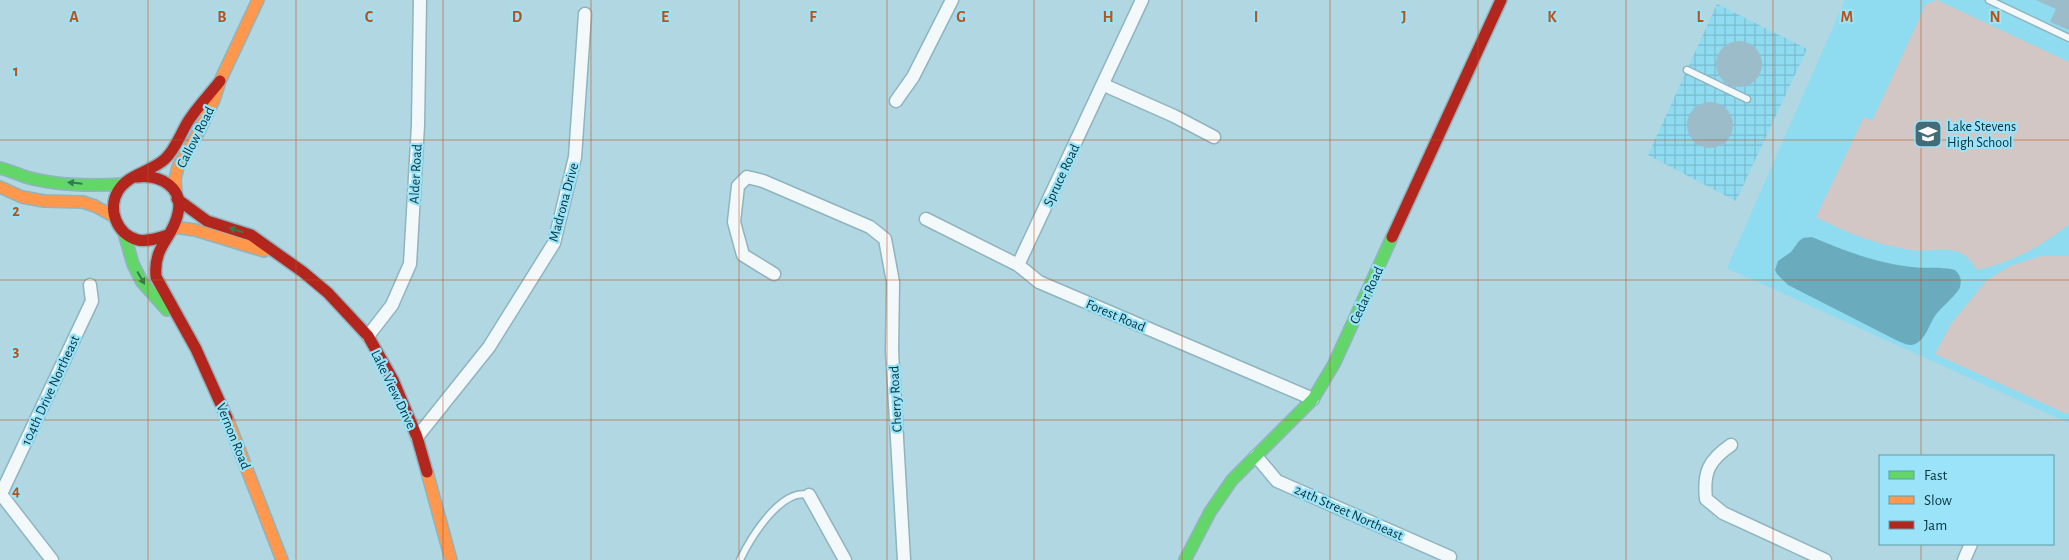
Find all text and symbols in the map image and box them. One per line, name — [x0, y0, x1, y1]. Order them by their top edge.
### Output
text: A — [69, 9, 79, 25]
text: B — [217, 9, 227, 25]
text: C — [365, 9, 374, 25]
text: D — [512, 9, 523, 25]
text: E — [661, 9, 669, 25]
text: F — [809, 9, 817, 25]
text: G — [956, 9, 966, 25]
text: H — [1102, 9, 1114, 25]
text: I — [1254, 9, 1258, 25]
text: J — [1401, 9, 1407, 25]
text: K — [1547, 9, 1557, 25]
text: L — [1697, 9, 1704, 25]
text: M — [1841, 9, 1853, 25]
text: N — [1989, 9, 2001, 25]
text: 1 — [13, 63, 19, 79]
street label: Callow Road — [174, 104, 217, 170]
school or university icon: Lake Stevens High School — [1913, 119, 1943, 149]
place label: Lake Stevens High School — [1947, 120, 2016, 150]
street label: Spruce Road — [1041, 142, 1082, 209]
street label: Alder Road — [407, 144, 425, 204]
street label: Madrona Drive — [547, 161, 581, 243]
one-way arrow — [67, 179, 83, 187]
text: 2 — [12, 203, 20, 219]
one-way arrow — [228, 225, 243, 233]
street label: Cedar Road — [1348, 264, 1386, 326]
one-way arrow — [136, 272, 145, 285]
street label: Forest Road — [1084, 297, 1147, 335]
street label: 104th Drive Northeast — [19, 333, 83, 447]
text: 3 — [13, 343, 20, 359]
street label: Lake View Drive — [368, 348, 418, 431]
street label: Cherry Road — [887, 365, 905, 432]
street label: Vernon Road — [214, 401, 253, 471]
legend — [1879, 455, 2054, 545]
text: Fast — [1924, 468, 1948, 483]
text: 4 — [12, 483, 20, 499]
street label: 24th Street Northeast — [1292, 483, 1405, 543]
text: Slow — [1924, 493, 1952, 508]
text: Jam — [1924, 518, 1947, 533]

